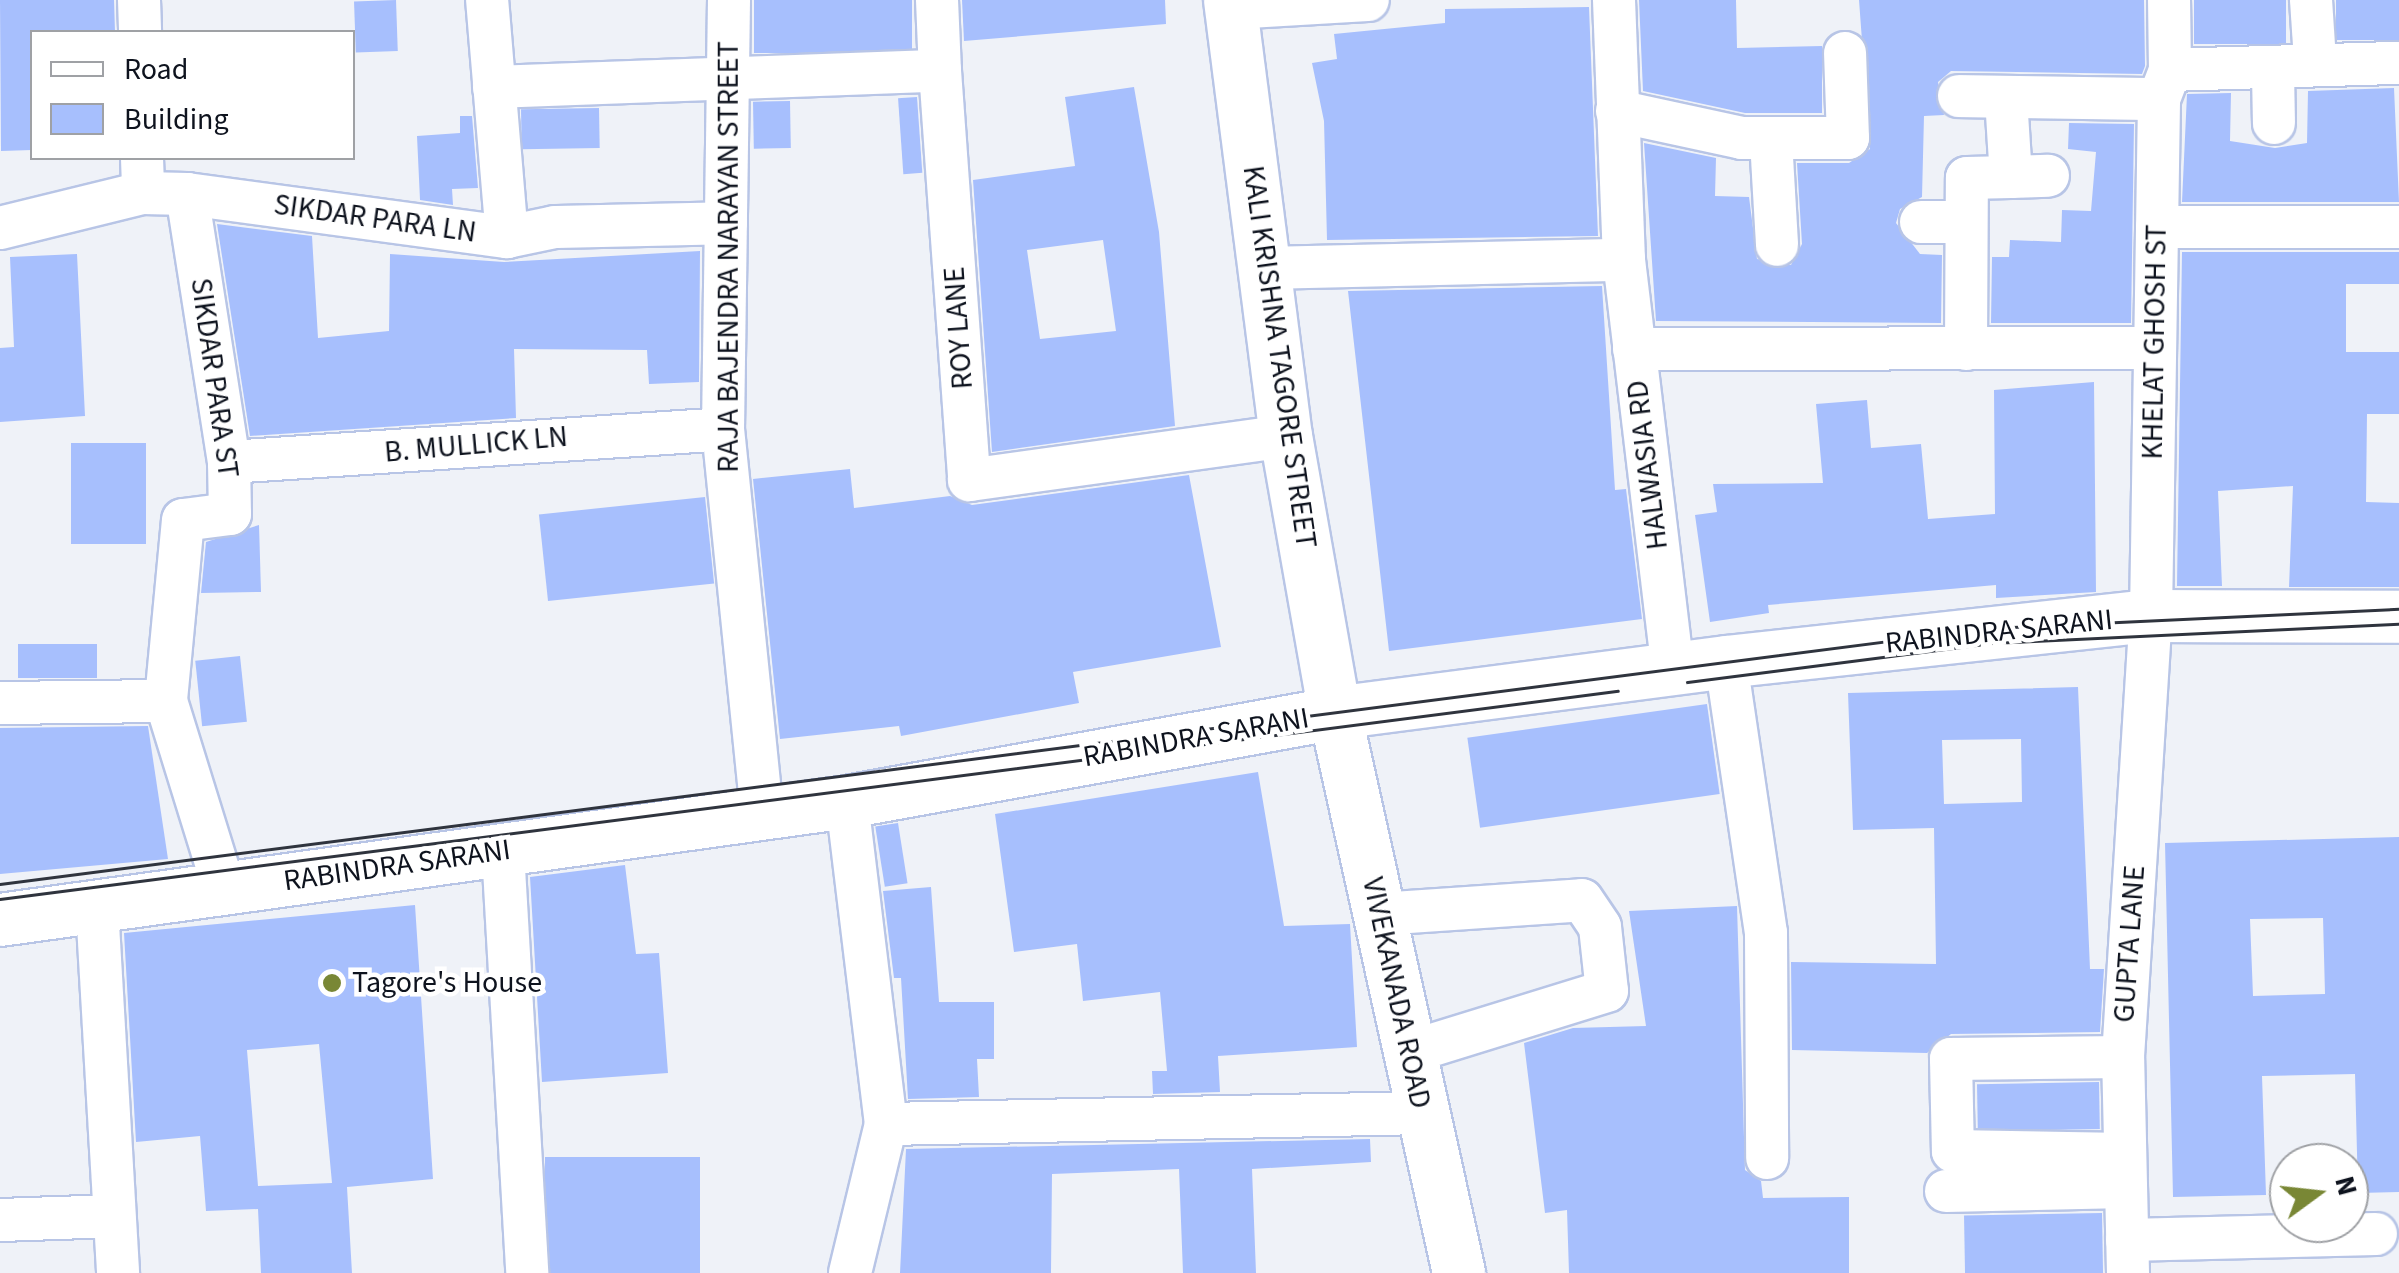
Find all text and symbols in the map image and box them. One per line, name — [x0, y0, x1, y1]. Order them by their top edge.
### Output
legend — [30, 30, 355, 160]
street label: RAJA BAJENDRA NARAYAN STREET — [711, 41, 747, 473]
text: Road — [124, 48, 188, 91]
text: Building — [124, 98, 229, 141]
street label: KALI KRISHNA TAGORE STREET — [1234, 163, 1324, 551]
street label: SIKDAR PARA LN — [272, 187, 478, 251]
street label: KHELAT GHOSH ST — [2135, 224, 2175, 460]
street label: ROY LANE — [937, 265, 981, 391]
street label: SIKDAR PARA ST — [182, 276, 246, 480]
street label: HALWASIA RD — [1620, 378, 1676, 552]
street label: B. MULLICK LN — [383, 419, 569, 471]
street label: RABINDRA SARANI — [1883, 602, 2115, 662]
street label: RABINDRA SARANI — [1080, 700, 1312, 776]
street label: RABINDRA SARANI — [281, 832, 513, 900]
street label: GUPTA LANE — [2107, 864, 2153, 1024]
street label: VIVEKANADA ROAD — [1354, 874, 1438, 1112]
place label: Tagore's House — [352, 965, 542, 1001]
marker: Tagore's House — [321, 972, 343, 994]
north arrow — [2269, 1143, 2369, 1243]
text: N — [2324, 1172, 2368, 1200]

